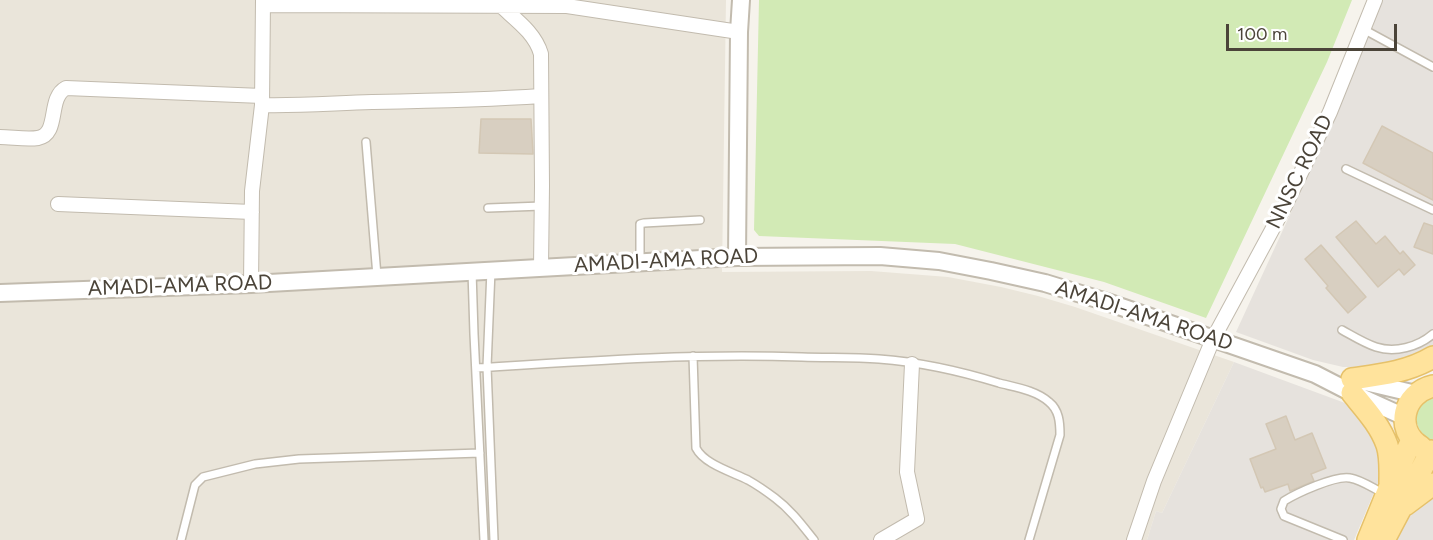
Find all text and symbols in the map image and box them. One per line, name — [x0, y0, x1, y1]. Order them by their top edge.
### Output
scale bar — [1229, 12, 1400, 50]
text: 100 m — [1237, 23, 1287, 45]
street label: NNSC ROAD — [1262, 111, 1338, 233]
street label: AMADI-AMA ROAD — [573, 244, 759, 278]
street label: AMADI-AMA ROAD — [87, 270, 273, 302]
street label: AMADI-AMA ROAD — [1052, 275, 1236, 357]

